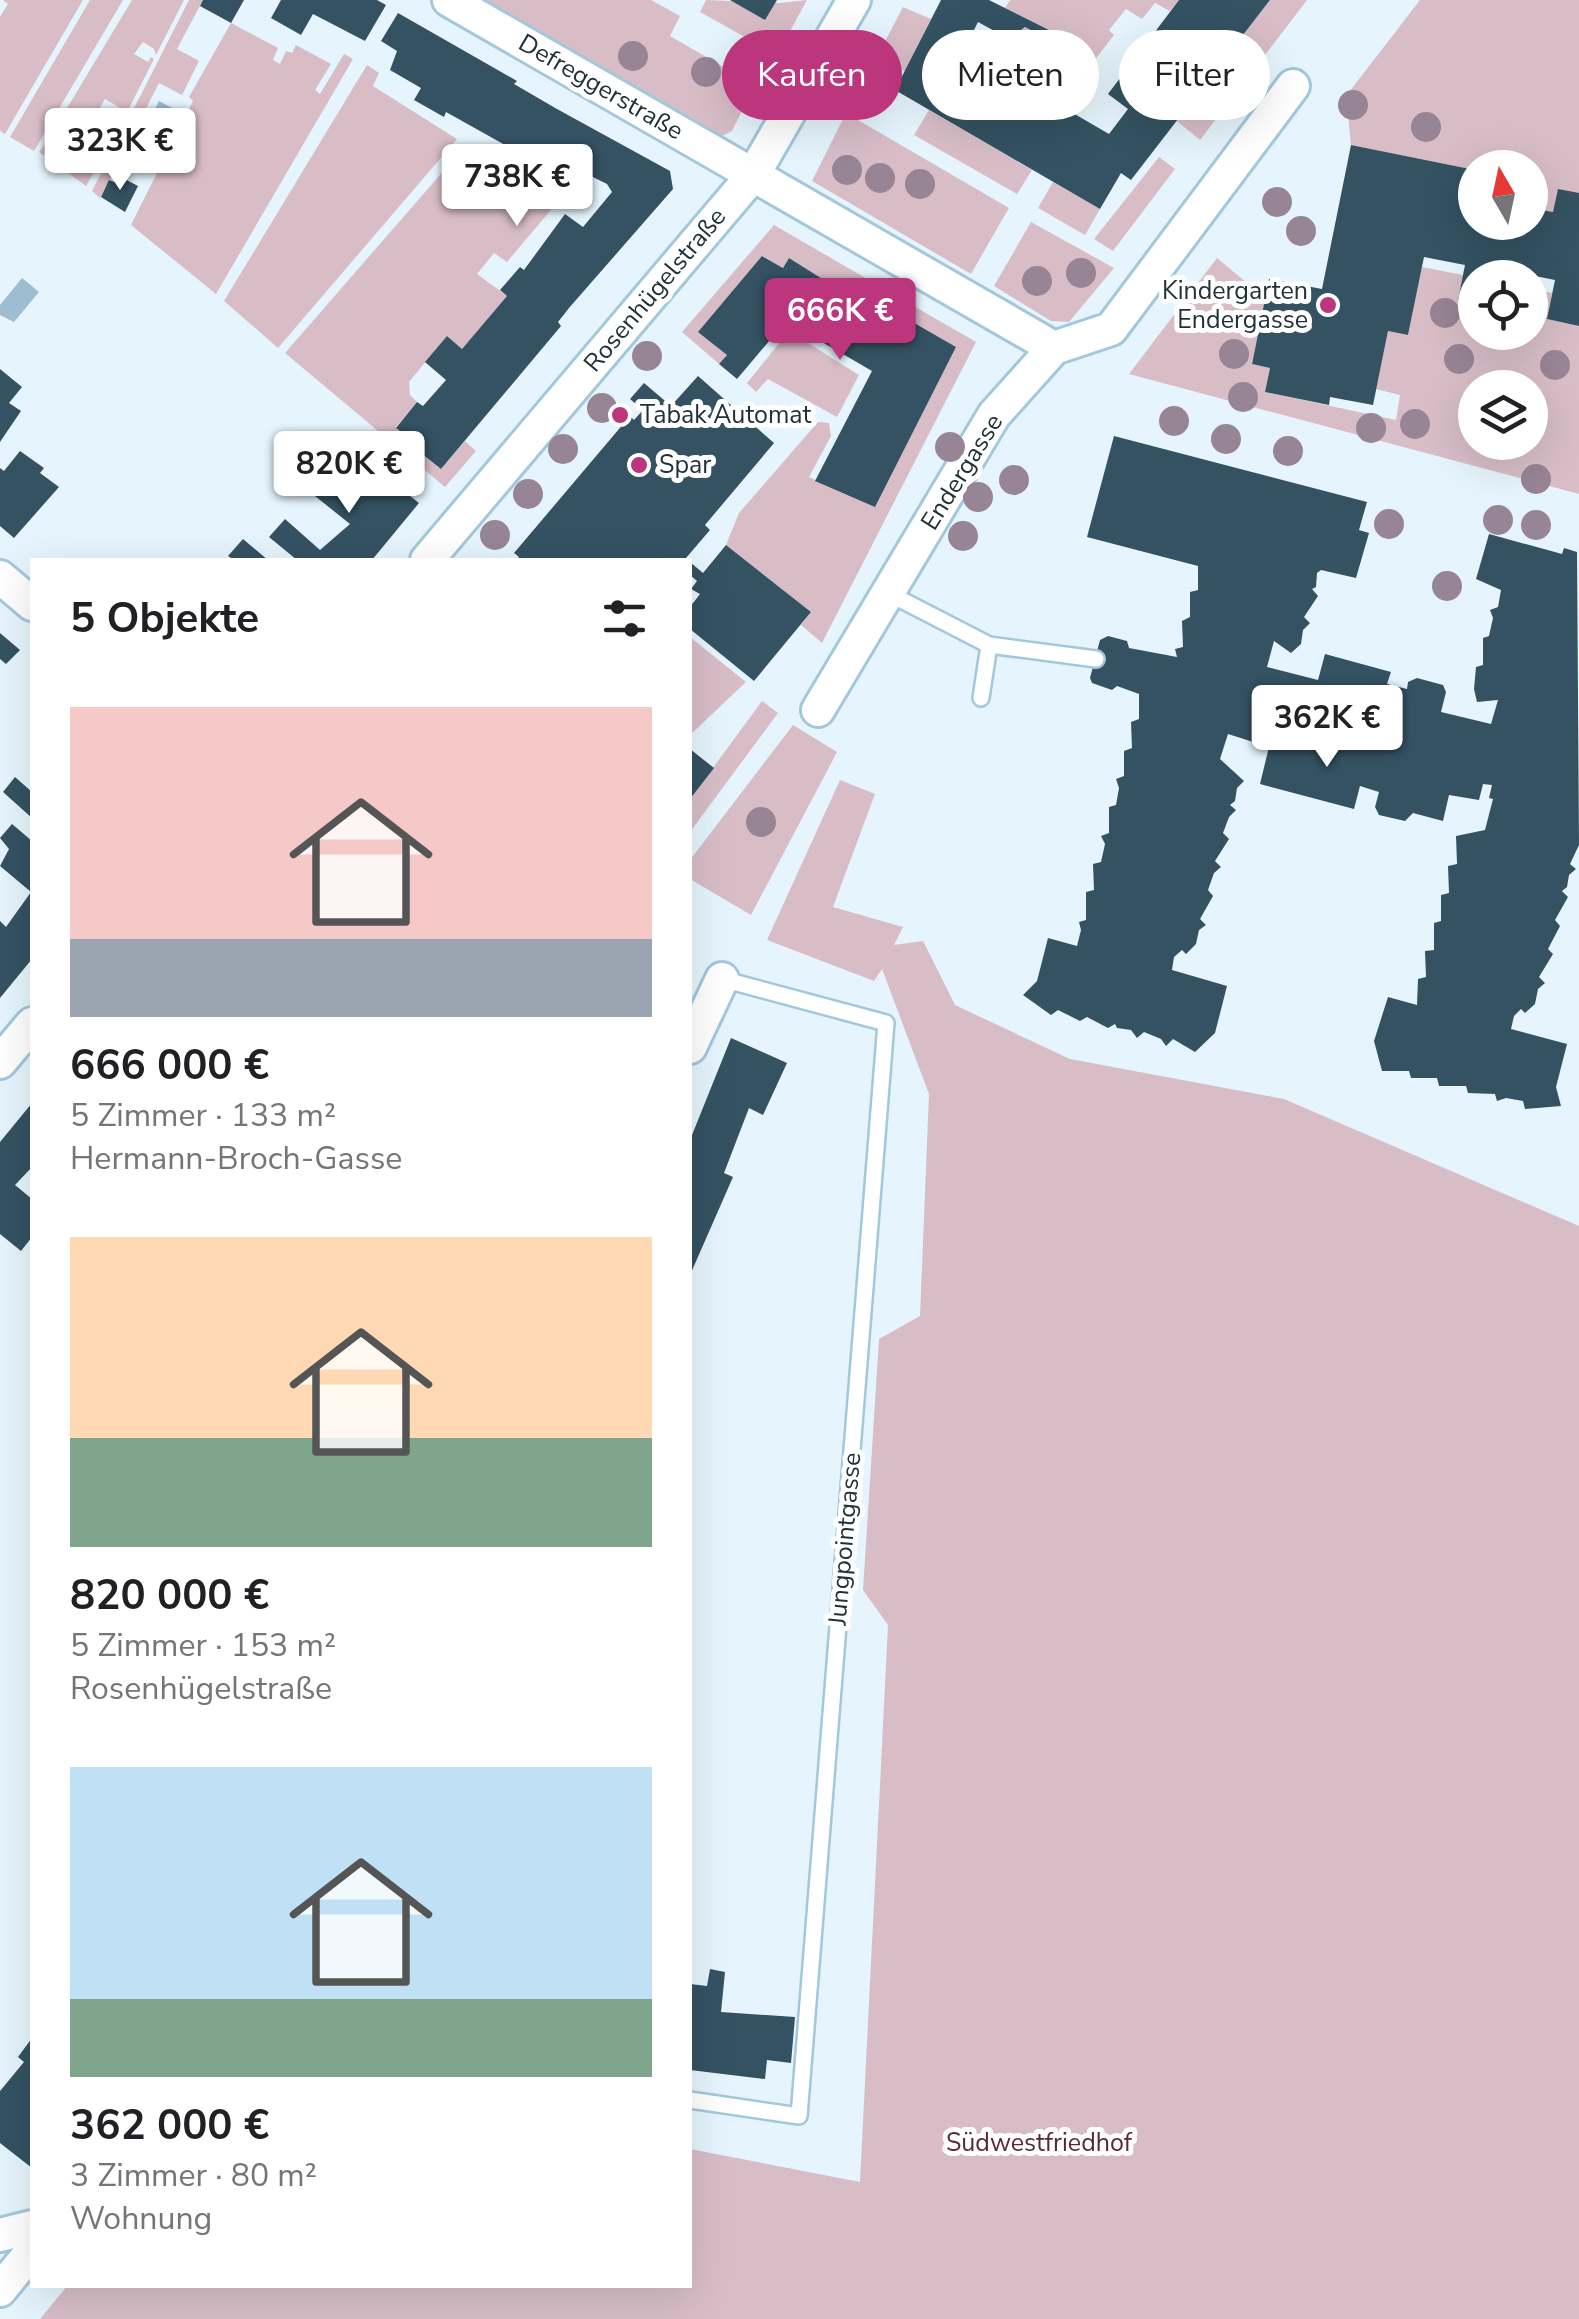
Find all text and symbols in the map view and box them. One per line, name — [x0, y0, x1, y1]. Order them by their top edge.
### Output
street label: Defreggerstraße — [512, 26, 690, 148]
chip: Kaufen — [722, 30, 902, 120]
chip: Mieten — [922, 30, 1099, 120]
chip: Filter — [1119, 30, 1270, 120]
pin: 323K € — [39, 108, 201, 193]
text: 323K € — [67, 119, 173, 162]
pin: 738K € — [436, 144, 598, 229]
north arrow — [1458, 150, 1548, 240]
map controls — [1458, 150, 1548, 460]
text: 738K € — [464, 155, 570, 198]
street label: Rosenhügelstraße — [576, 201, 734, 379]
button: locate — [1458, 260, 1548, 350]
place label: Kindergarten Endergasse — [1162, 274, 1308, 337]
pin: 666K € — [759, 278, 921, 363]
text: 666K € — [787, 289, 893, 332]
marker: Kindergarten Endergasse — [1317, 294, 1339, 316]
button: layers — [1458, 370, 1548, 460]
place label: Tabak Automat — [640, 398, 812, 432]
marker: Tabak Automat — [609, 404, 631, 426]
street label: Endergasse — [913, 408, 1011, 536]
pin: 820K € — [268, 431, 430, 516]
text: 820K € — [296, 442, 402, 485]
place label: Spar — [659, 448, 711, 482]
marker: Spar — [628, 454, 650, 476]
text: 5 Objekte — [70, 590, 259, 647]
icon: filters — [597, 591, 652, 646]
pin: 362K € — [1246, 685, 1408, 770]
text: 362K € — [1274, 696, 1380, 739]
icon: home — [271, 772, 451, 952]
text: 666 000 € — [70, 1037, 269, 1094]
text: 5 Zimmer · 133 m² — [70, 1094, 336, 1137]
text: Hermann-Broch-Gasse — [70, 1137, 402, 1180]
icon: home — [271, 1302, 451, 1482]
street label: Jungpointgasse — [820, 1451, 869, 1628]
text: 820 000 € — [70, 1567, 269, 1624]
text: 5 Zimmer · 153 m² — [70, 1624, 336, 1667]
text: Rosenhügelstraße — [70, 1667, 332, 1710]
icon: home — [271, 1832, 451, 2012]
text: 362 000 € — [70, 2097, 269, 2154]
park label: Südwestfriedhof — [946, 2126, 1133, 2160]
text: 3 Zimmer · 80 m² — [70, 2154, 317, 2197]
text: Wohnung — [70, 2197, 212, 2240]

